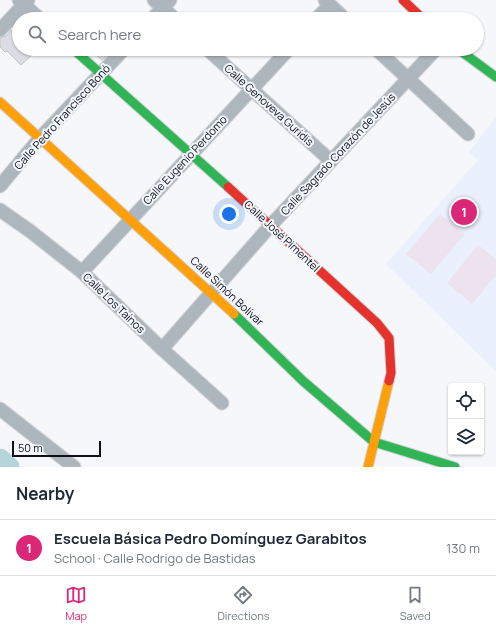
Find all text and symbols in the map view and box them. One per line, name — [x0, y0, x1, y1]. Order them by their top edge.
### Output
search box — [12, 12, 484, 56]
icon: search — [26, 23, 48, 45]
text: Search here — [58, 24, 141, 45]
street label: Calle Pedro Francisco Bonó — [10, 60, 113, 173]
street label: Calle Genoveva Guridis — [221, 60, 317, 149]
street label: Calle Sagrado Corazón de Jesús — [277, 89, 398, 218]
street label: Calle Eugenio Perdomo — [139, 111, 230, 208]
street label: Calle José Pimentel — [241, 197, 323, 275]
pin: 1 — [451, 197, 477, 227]
your location — [219, 204, 239, 224]
street label: Calle Simón Bolívar — [187, 253, 267, 329]
street label: Calle Los Taínos — [80, 269, 149, 336]
map controls — [448, 383, 484, 455]
button: locate — [448, 383, 484, 419]
button: layers — [448, 419, 484, 455]
scale bar — [12, 439, 101, 458]
text: 50 m — [18, 440, 43, 455]
text: Nearby — [16, 482, 74, 505]
text: Escuela Básica Pedro Domínguez Garabitos — [54, 528, 367, 549]
text: 1 — [26, 539, 32, 557]
text: 130 m — [446, 539, 480, 557]
text: School · Calle Rodrigo de Bastidas — [54, 549, 256, 567]
tab: Map — [65, 584, 87, 623]
tab: Directions — [217, 584, 270, 623]
tab: Saved — [400, 584, 431, 623]

